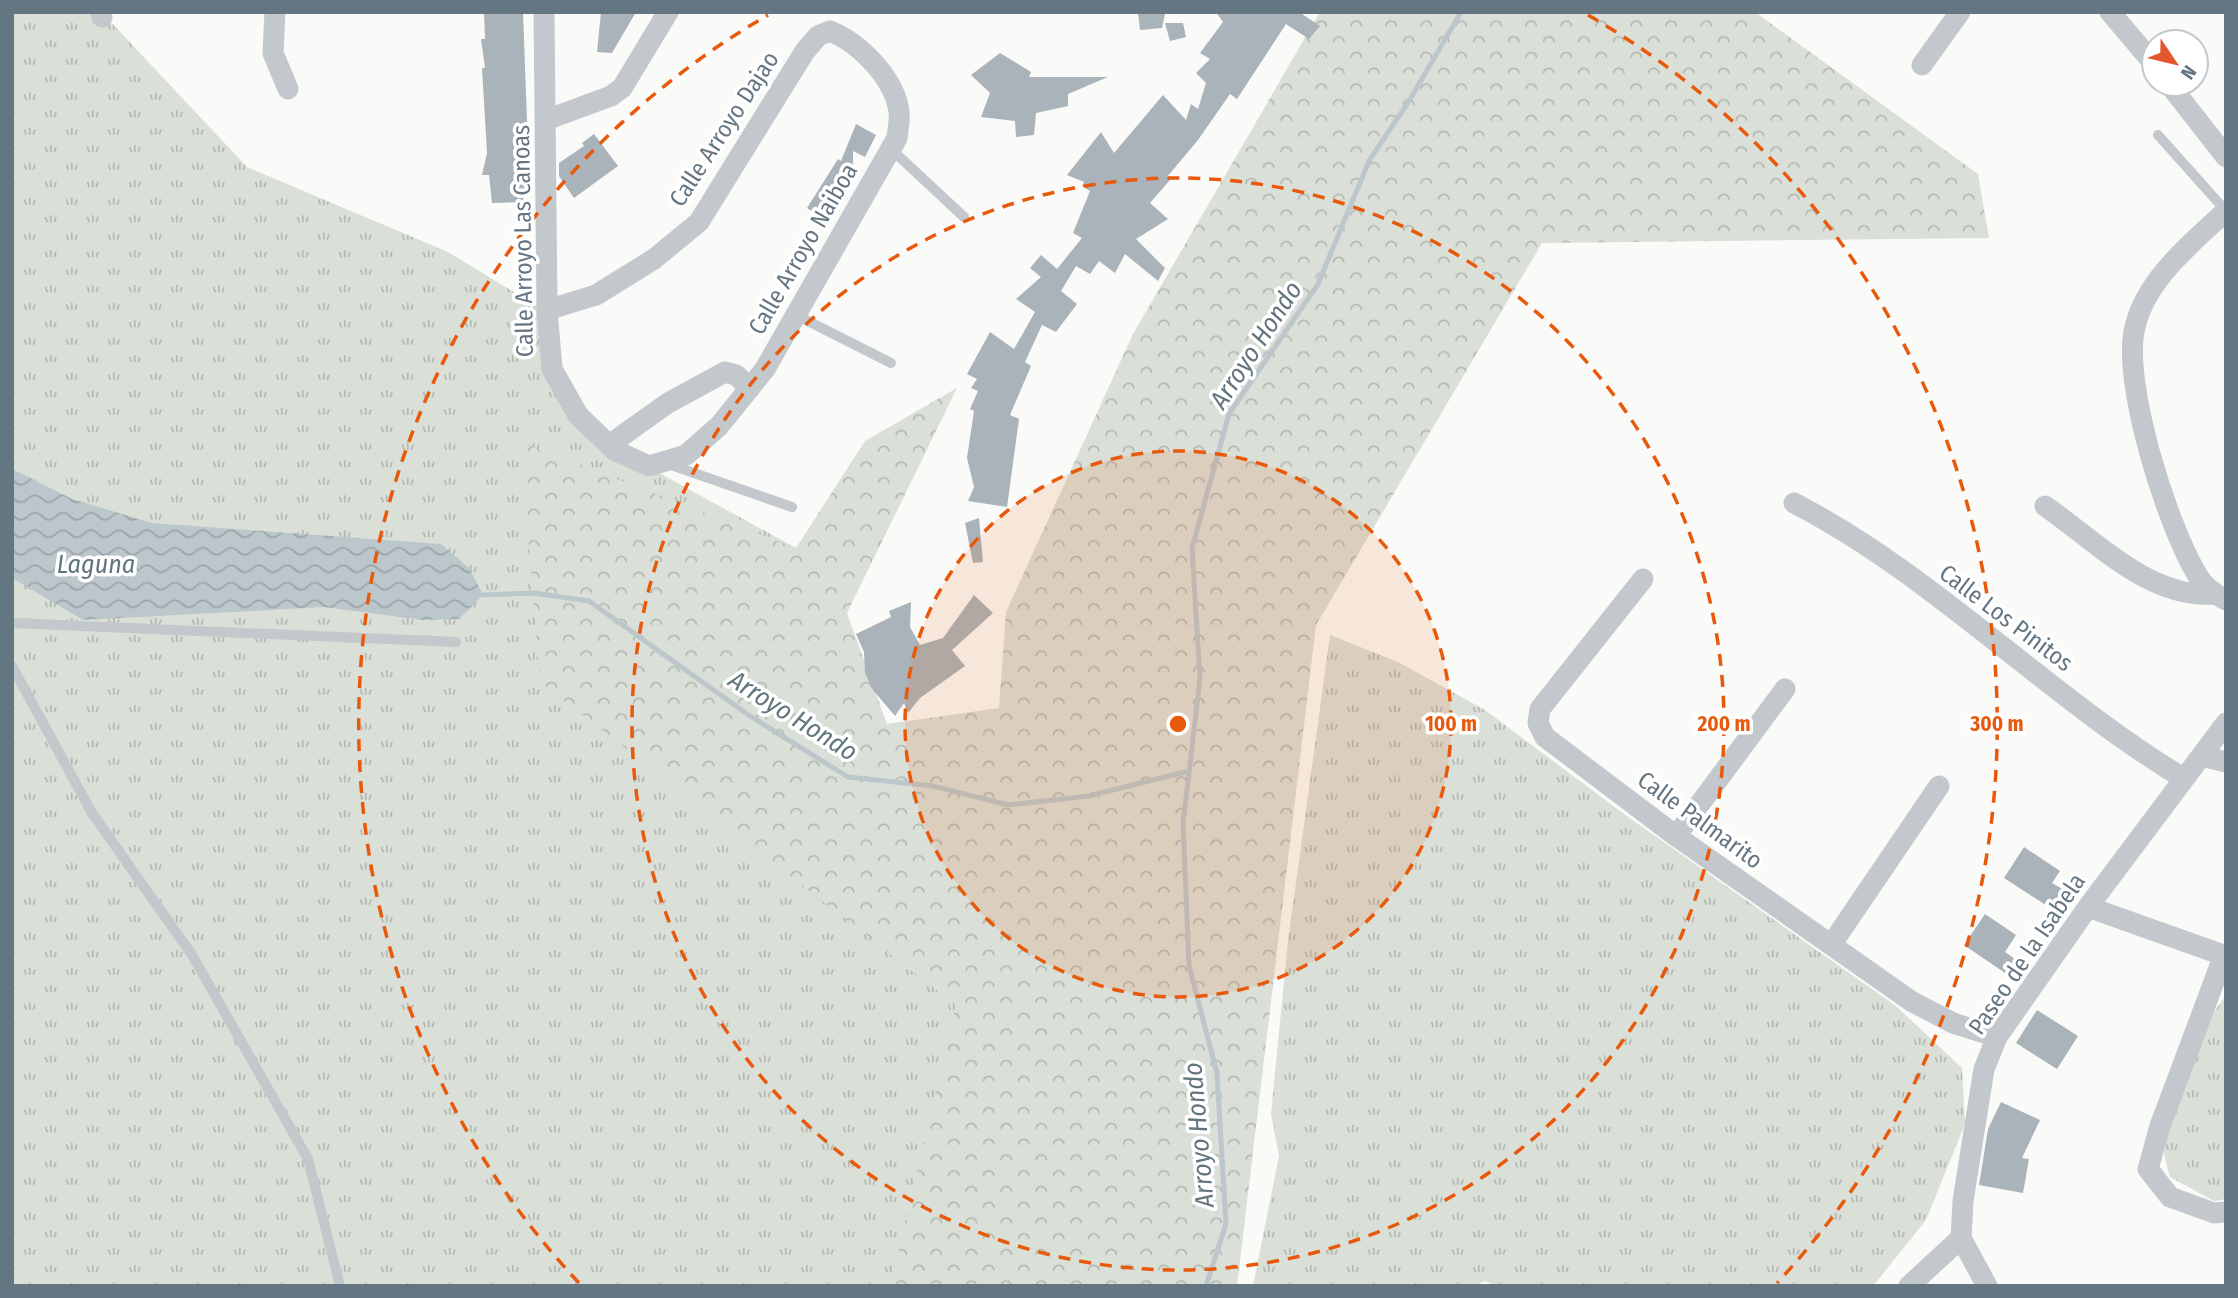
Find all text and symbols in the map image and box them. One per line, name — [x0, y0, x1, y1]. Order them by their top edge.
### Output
north arrow — [2140, 28, 2210, 98]
street label: Calle Arroyo Dajao — [663, 46, 785, 212]
text: N — [2176, 61, 2201, 84]
street label: Calle Arroyo Las Canoas — [507, 125, 539, 357]
street label: Calle Arroyo Naiboa — [743, 158, 863, 340]
water label: Arroyo Hondo — [1203, 275, 1309, 415]
water label: Laguna — [57, 549, 135, 580]
street label: Calle Los Pinitos — [1934, 559, 2078, 677]
water label: Arroyo Hondo — [722, 664, 863, 768]
text: 100 m — [1425, 711, 1477, 737]
text: 200 m — [1696, 711, 1751, 737]
text: 300 m — [1969, 711, 2024, 737]
centre of rings — [1166, 712, 1190, 736]
street label: Calle Palmarito — [1632, 765, 1768, 875]
street label: Paseo de la Isabela — [1963, 868, 2091, 1040]
water label: Arroyo Hondo — [1177, 1061, 1221, 1210]

